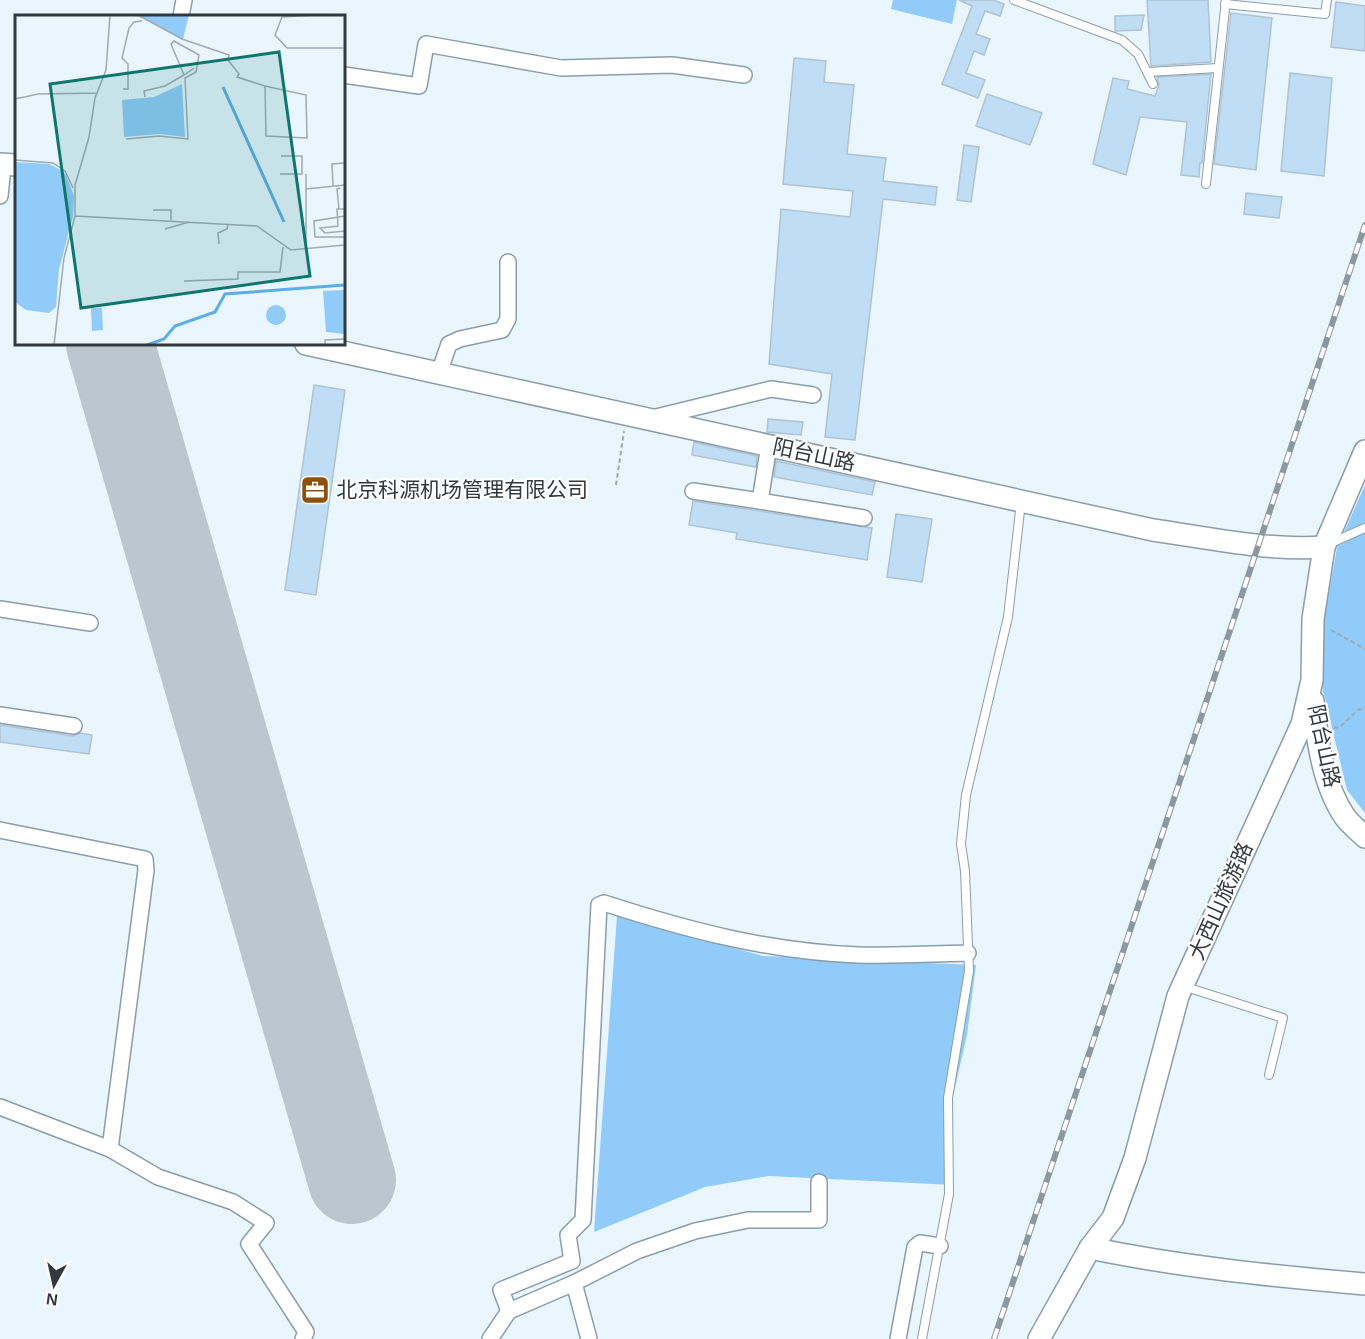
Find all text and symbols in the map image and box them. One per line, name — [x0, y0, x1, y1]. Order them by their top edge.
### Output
inset map — [15, 15, 345, 345]
street label: 阳台山路 — [771, 435, 858, 474]
office icon: 北京科源机场管理有限公司 — [299, 474, 331, 506]
place label: 北京科源机场管理有限公司 — [336, 478, 588, 501]
street label: 阳台山路 — [1305, 702, 1344, 789]
street label: 大西山旅游路 — [1184, 839, 1257, 963]
north arrow — [24, 1255, 84, 1315]
text: N — [45, 1290, 59, 1309]

